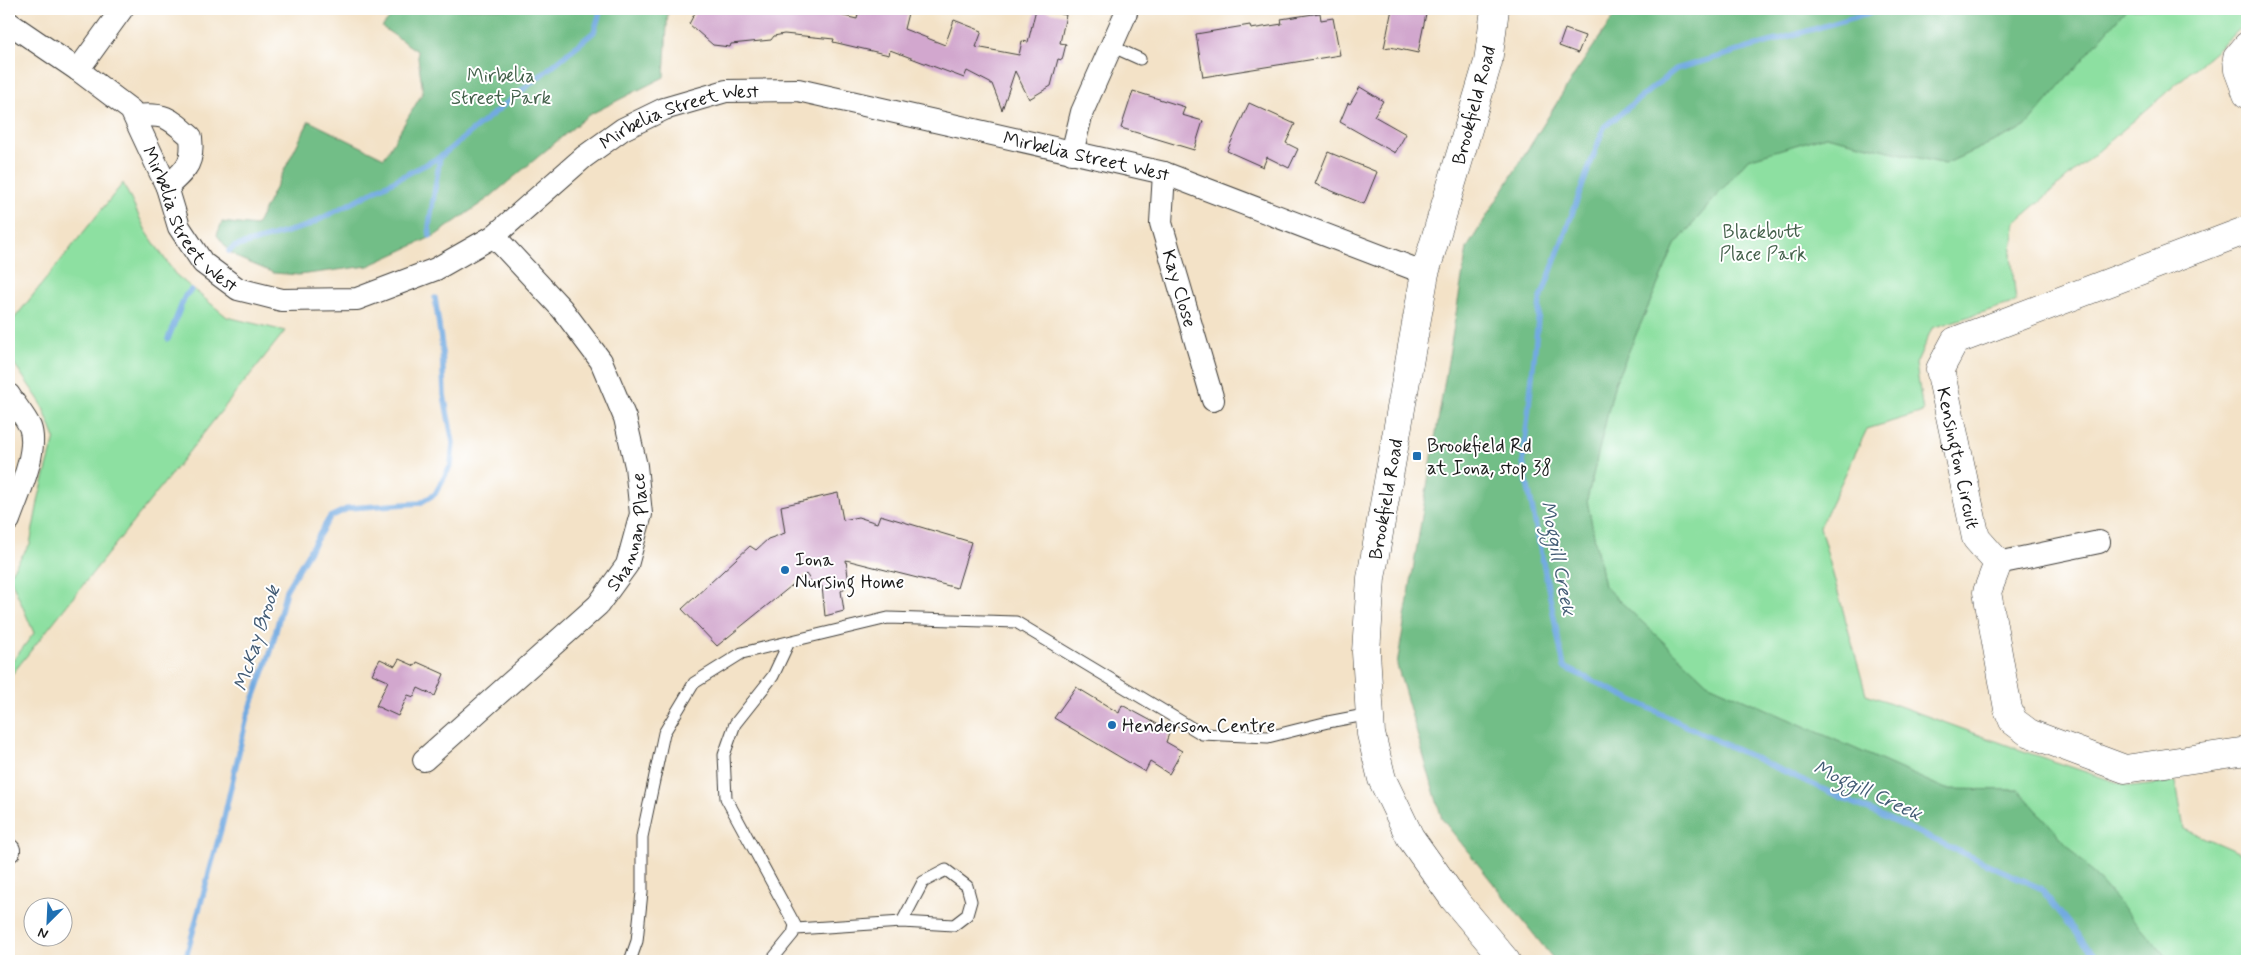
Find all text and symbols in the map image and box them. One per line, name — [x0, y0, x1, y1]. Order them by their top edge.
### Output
street label: Brookfield Road — [1447, 43, 1502, 168]
park label: Mirbelia Street Park — [451, 64, 552, 111]
street label: Mirbelia Street West — [595, 80, 759, 156]
street label: Mirbelia Street West — [1001, 126, 1172, 188]
street label: Mirbelia Street West — [136, 143, 243, 299]
park label: Blackbutt Place Park — [1719, 220, 1807, 267]
street label: Kay Close — [1155, 247, 1202, 331]
street label: Kensington Circuit — [1930, 385, 1985, 532]
place label: Brookfield Rd at Iona, stop 38 — [1427, 434, 1552, 481]
street label: Brookfield Road — [1364, 437, 1409, 562]
marker: Brookfield Rd at Iona, stop 38 — [1411, 450, 1423, 462]
street label: Shannan Place — [601, 471, 655, 597]
water label: Moggill Creek — [1531, 499, 1582, 619]
place label: Iona Nursing Home — [795, 548, 904, 598]
marker: Iona Nursing Home — [779, 564, 791, 576]
water label: McKay Brook — [228, 580, 288, 695]
place label: Henderson Centre — [1122, 714, 1275, 739]
marker: Henderson Centre — [1106, 719, 1118, 731]
water label: Moggill Creek — [1808, 755, 1926, 830]
north arrow — [22, 898, 72, 948]
text: N — [35, 923, 51, 943]

